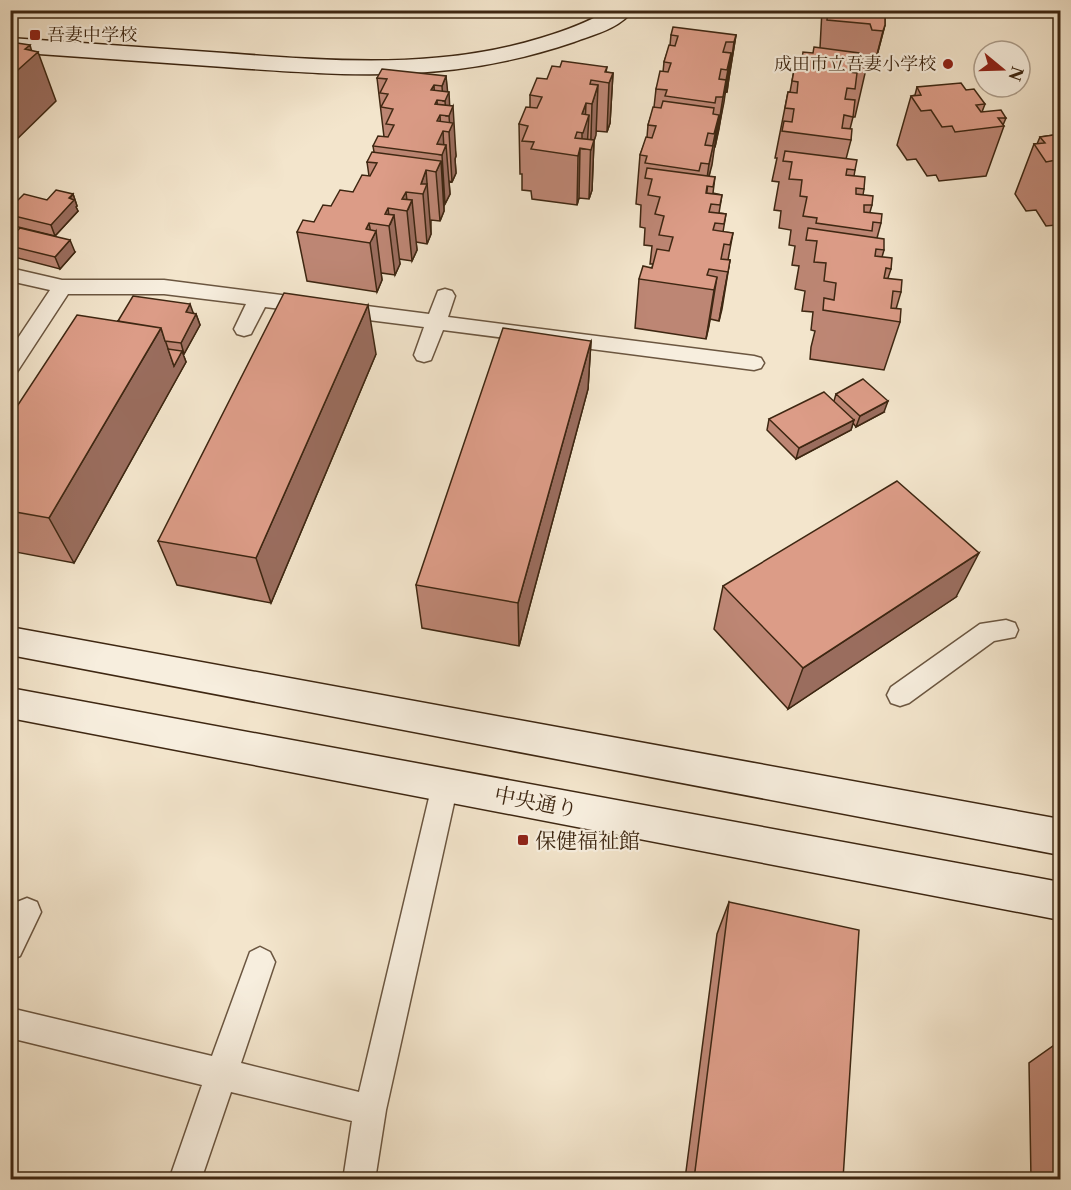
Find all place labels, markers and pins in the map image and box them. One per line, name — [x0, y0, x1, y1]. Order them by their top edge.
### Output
place label: 吾妻中学校 — [47, 24, 137, 46]
marker: 吾妻中学校 — [28, 28, 42, 42]
place label: 成田市立吾妻小学校 — [774, 53, 936, 75]
marker: 成田市立吾妻小学校 — [941, 57, 955, 71]
place label: 保健福祉館 — [535, 828, 640, 853]
marker: 保健福祉館 — [516, 833, 530, 847]

